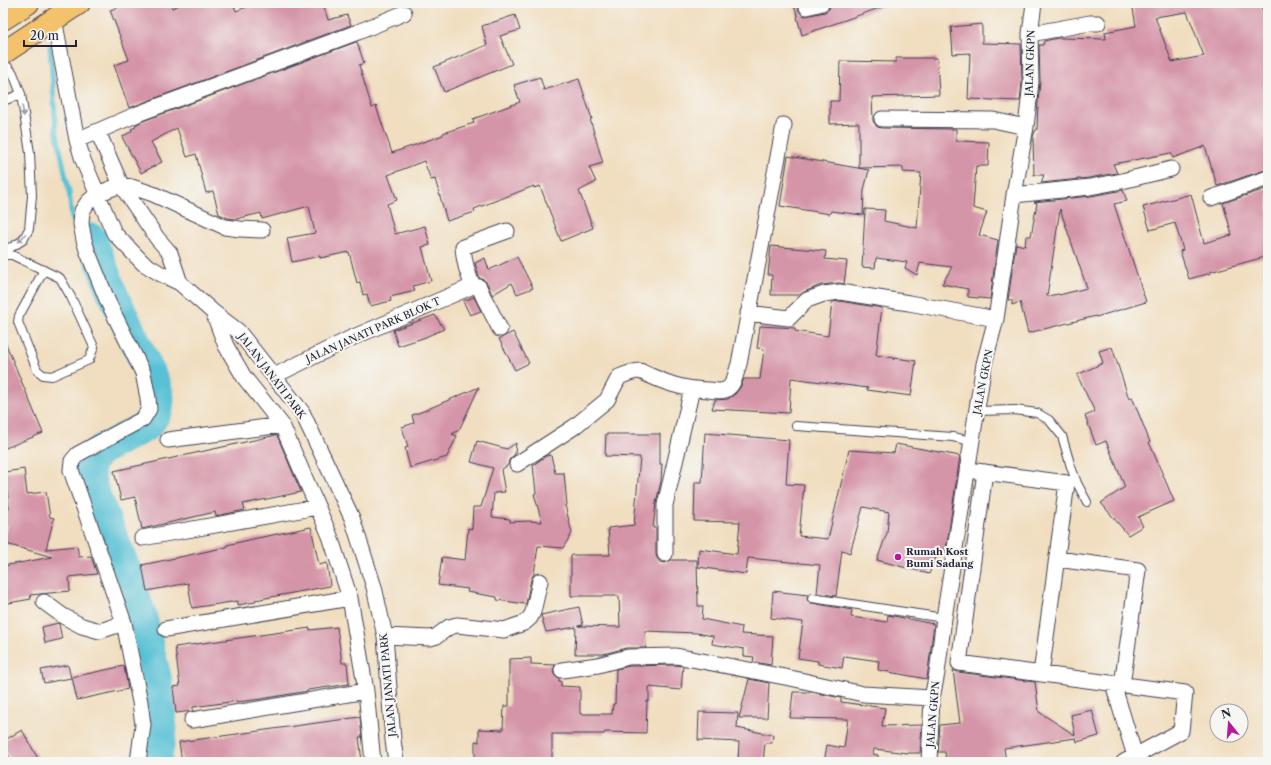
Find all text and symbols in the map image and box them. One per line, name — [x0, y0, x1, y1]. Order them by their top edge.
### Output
scale bar — [24, 22, 76, 48]
text: 20 m — [30, 28, 59, 43]
street label: JALAN GKPN — [1022, 30, 1038, 98]
one-way arrow — [20, 105, 26, 117]
one-way arrow — [18, 233, 27, 243]
street label: JALAN JANATI PARK BLOK T — [302, 294, 443, 366]
street label: JALAN JANATI PARK — [234, 329, 309, 423]
street label: JALAN GKPN — [970, 348, 996, 418]
place label: Rumah Kost Bumi Sadang — [906, 545, 974, 570]
marker: Rumah Kost Bumi Sadang — [893, 552, 903, 562]
street label: JALAN JANATI PARK — [377, 631, 399, 739]
street label: JALAN GKPN — [923, 680, 942, 750]
north arrow — [1209, 703, 1249, 743]
text: N — [1219, 705, 1233, 722]

